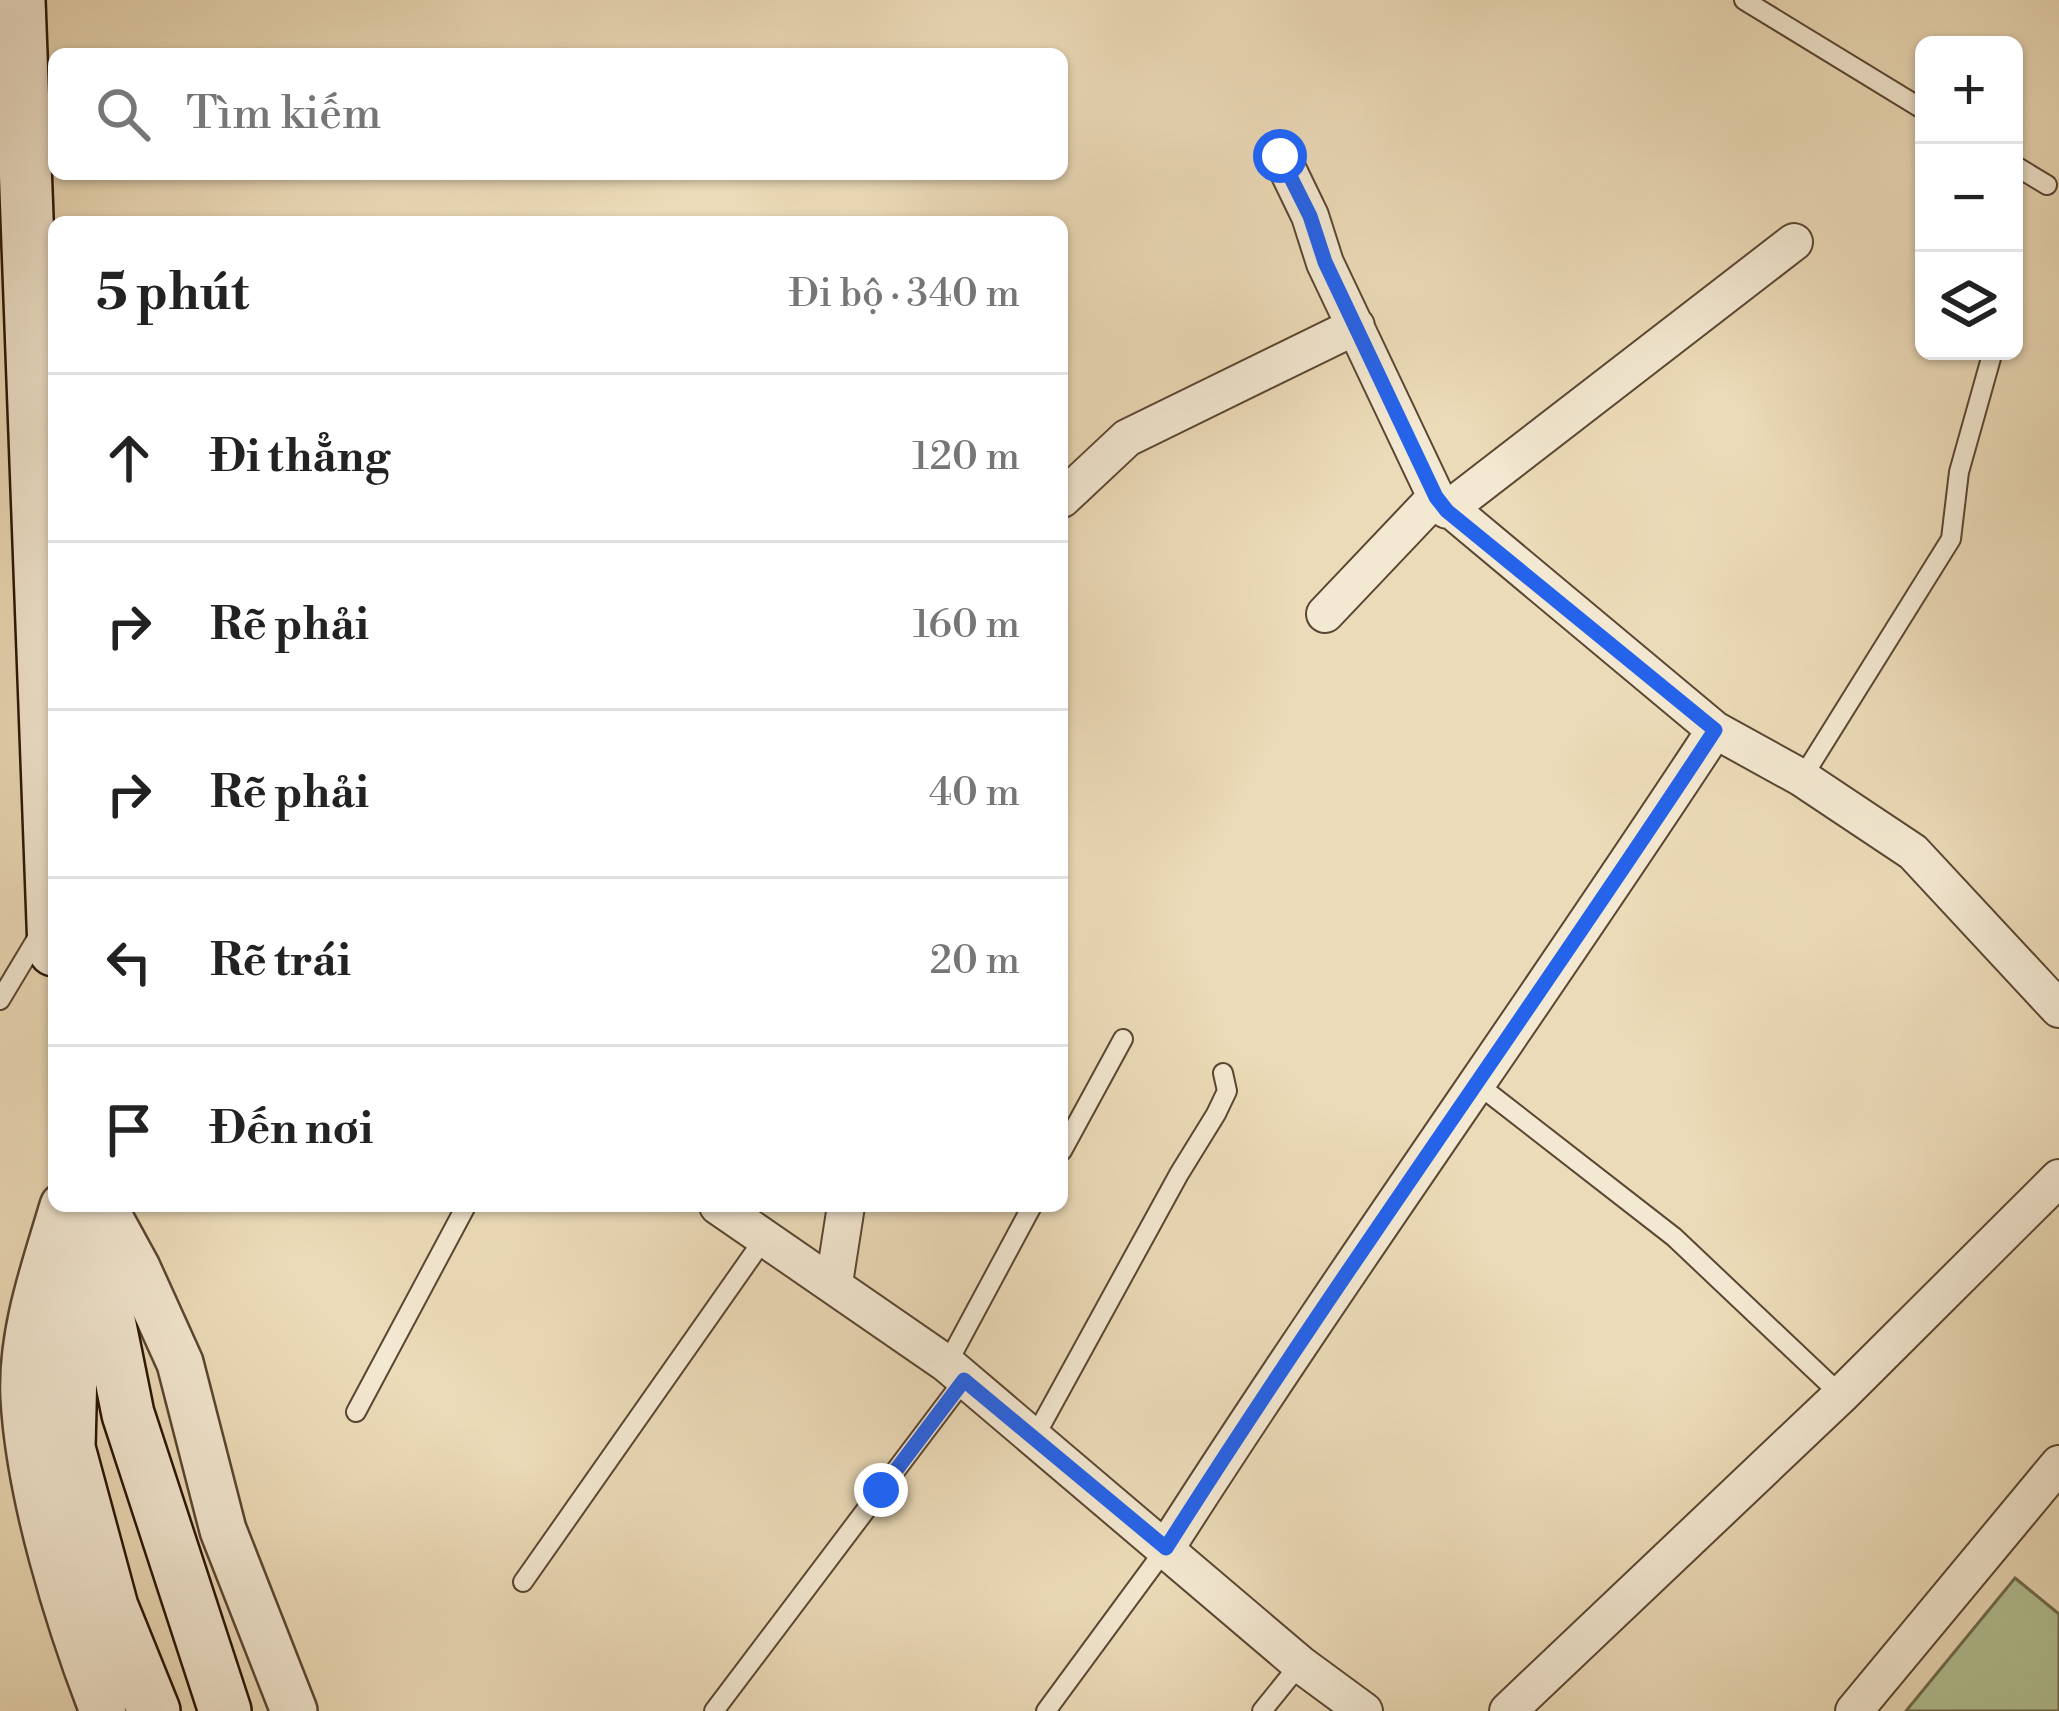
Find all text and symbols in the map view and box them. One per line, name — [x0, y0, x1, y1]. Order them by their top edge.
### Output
map controls — [1915, 36, 2023, 360]
button: + — [1915, 36, 2023, 144]
search box — [48, 48, 1068, 180]
icon: search — [90, 81, 156, 147]
text: Tìm kiếm — [186, 86, 381, 143]
route start — [1253, 129, 1307, 183]
button: − — [1915, 144, 2023, 252]
button: layers — [1915, 252, 2023, 360]
text: 5 phút — [96, 262, 249, 326]
text: Đi bộ · 340 m — [789, 270, 1020, 319]
icon: ahead — [96, 425, 162, 491]
text: Đi thẳng — [210, 429, 390, 486]
text: 120 m — [912, 433, 1020, 482]
icon: right — [96, 593, 162, 659]
text: Rẽ phải — [210, 597, 369, 654]
text: 160 m — [913, 601, 1020, 650]
icon: right — [96, 761, 162, 827]
text: Rẽ phải — [210, 765, 369, 822]
text: 40 m — [929, 769, 1020, 818]
icon: left — [96, 929, 162, 995]
text: Rẽ trái — [210, 933, 351, 990]
text: 20 m — [930, 937, 1020, 986]
icon: arrive — [96, 1097, 162, 1163]
text: Đến nơi — [210, 1101, 373, 1158]
route end — [854, 1463, 908, 1517]

